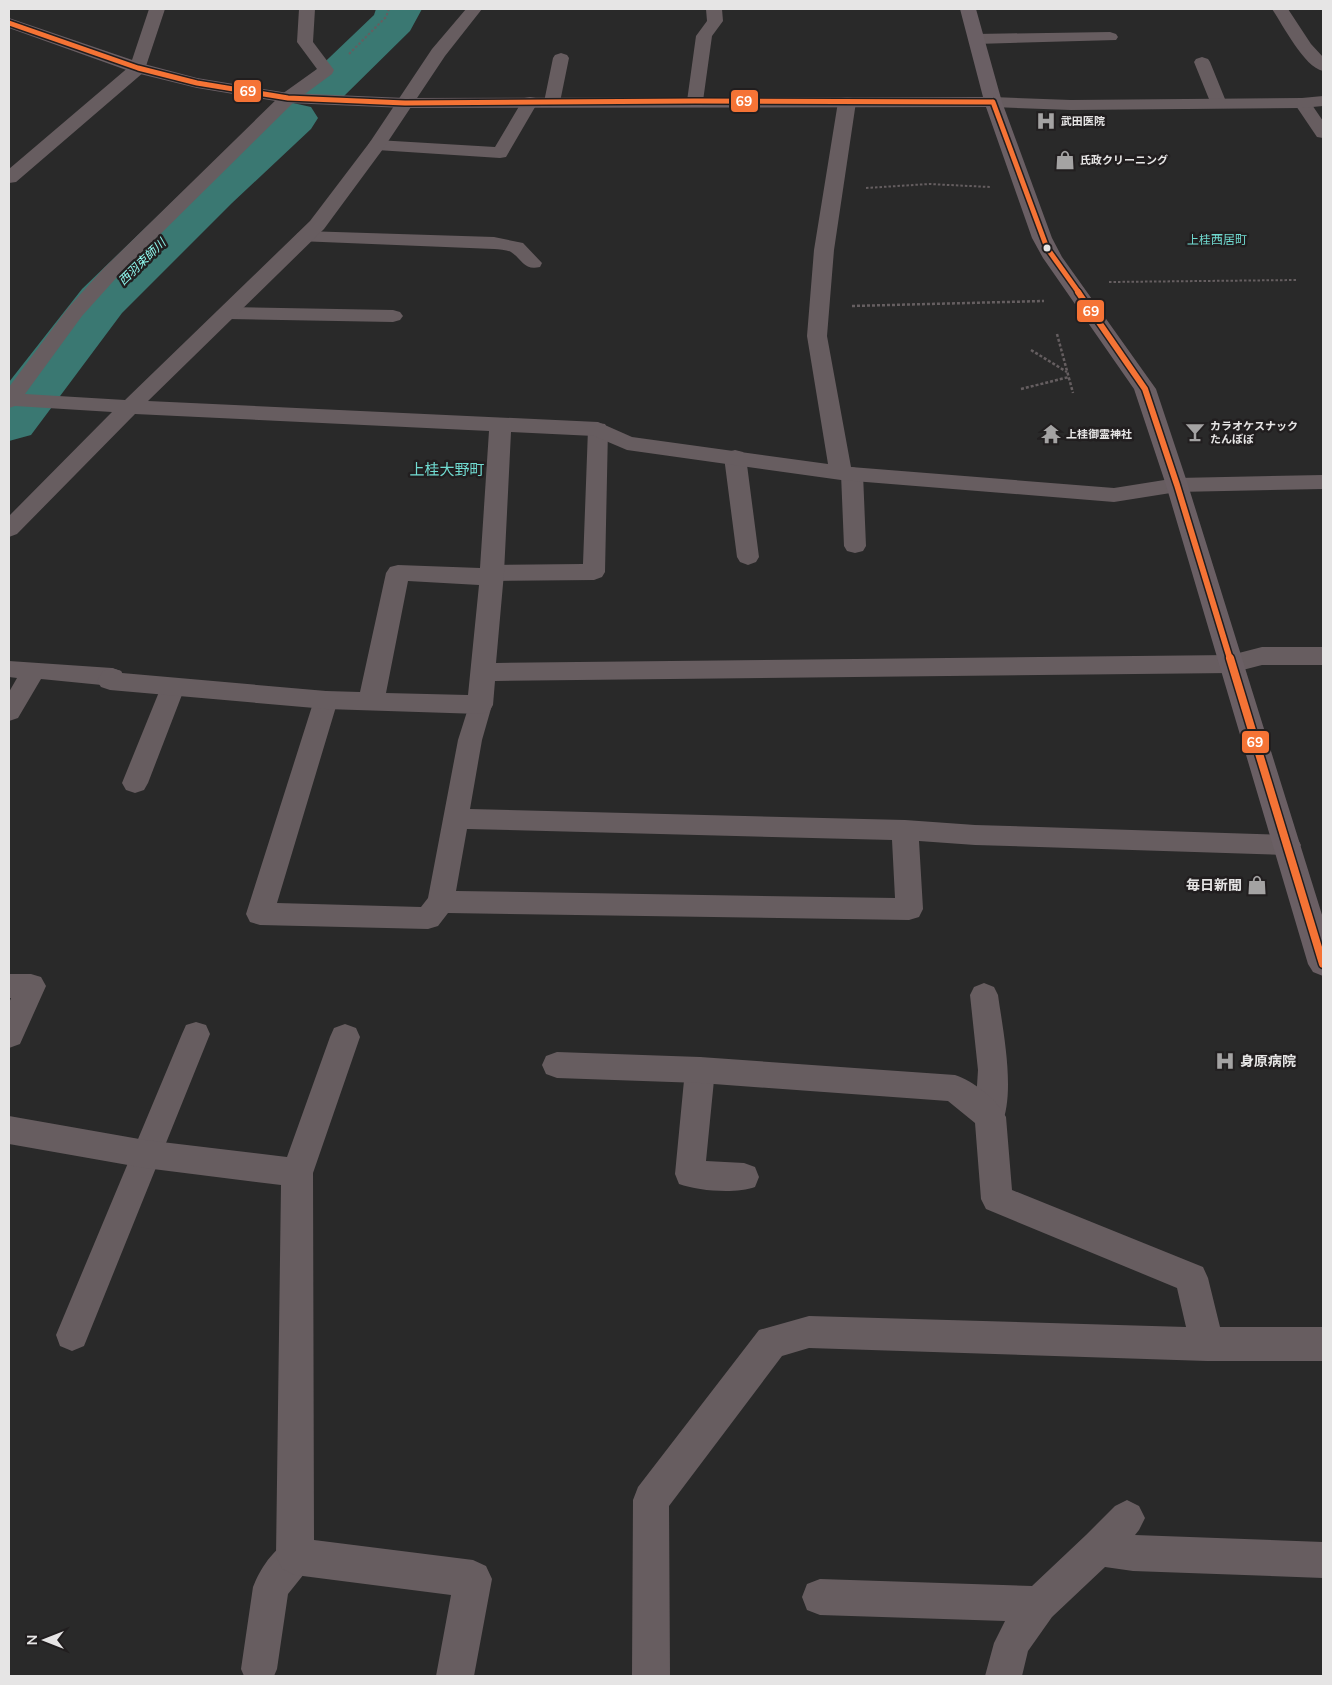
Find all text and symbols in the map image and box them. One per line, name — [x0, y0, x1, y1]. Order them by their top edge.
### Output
line badge: 69 — [233, 79, 262, 103]
text: 69 — [240, 82, 256, 101]
line badge: 69 — [730, 89, 759, 113]
text: 69 — [736, 92, 752, 111]
hospital icon: 武田医院 — [1035, 110, 1057, 132]
place label: 武田医院 — [1061, 114, 1105, 129]
shop icon: 氏政クリーニング — [1054, 149, 1076, 171]
place label: 氏政クリーニング — [1080, 153, 1168, 168]
district label: 上桂西居町 — [1187, 232, 1247, 248]
water label: 西羽束師川 — [115, 234, 171, 289]
unlabelled marker — [1042, 243, 1052, 253]
line badge: 69 — [1076, 299, 1105, 323]
text: 69 — [1083, 302, 1099, 321]
place label: カラオケスナック たんぼぽ — [1210, 419, 1298, 447]
bar icon: カラオケスナック たんぼぽ — [1184, 421, 1206, 443]
temple icon: 上桂御霊神社 — [1040, 423, 1062, 445]
place label: 上桂御霊神社 — [1066, 427, 1132, 442]
district label: 上桂大野町 — [409, 460, 485, 480]
line badge: 69 — [1241, 730, 1270, 754]
text: 69 — [1247, 733, 1263, 752]
shop icon: 毎日新聞 — [1246, 874, 1268, 896]
place label: 毎日新聞 — [1186, 876, 1242, 895]
hospital icon: 身原病院 — [1214, 1050, 1236, 1072]
place label: 身原病院 — [1240, 1052, 1296, 1071]
north arrow — [20, 1615, 70, 1665]
text: N — [23, 1635, 42, 1645]

